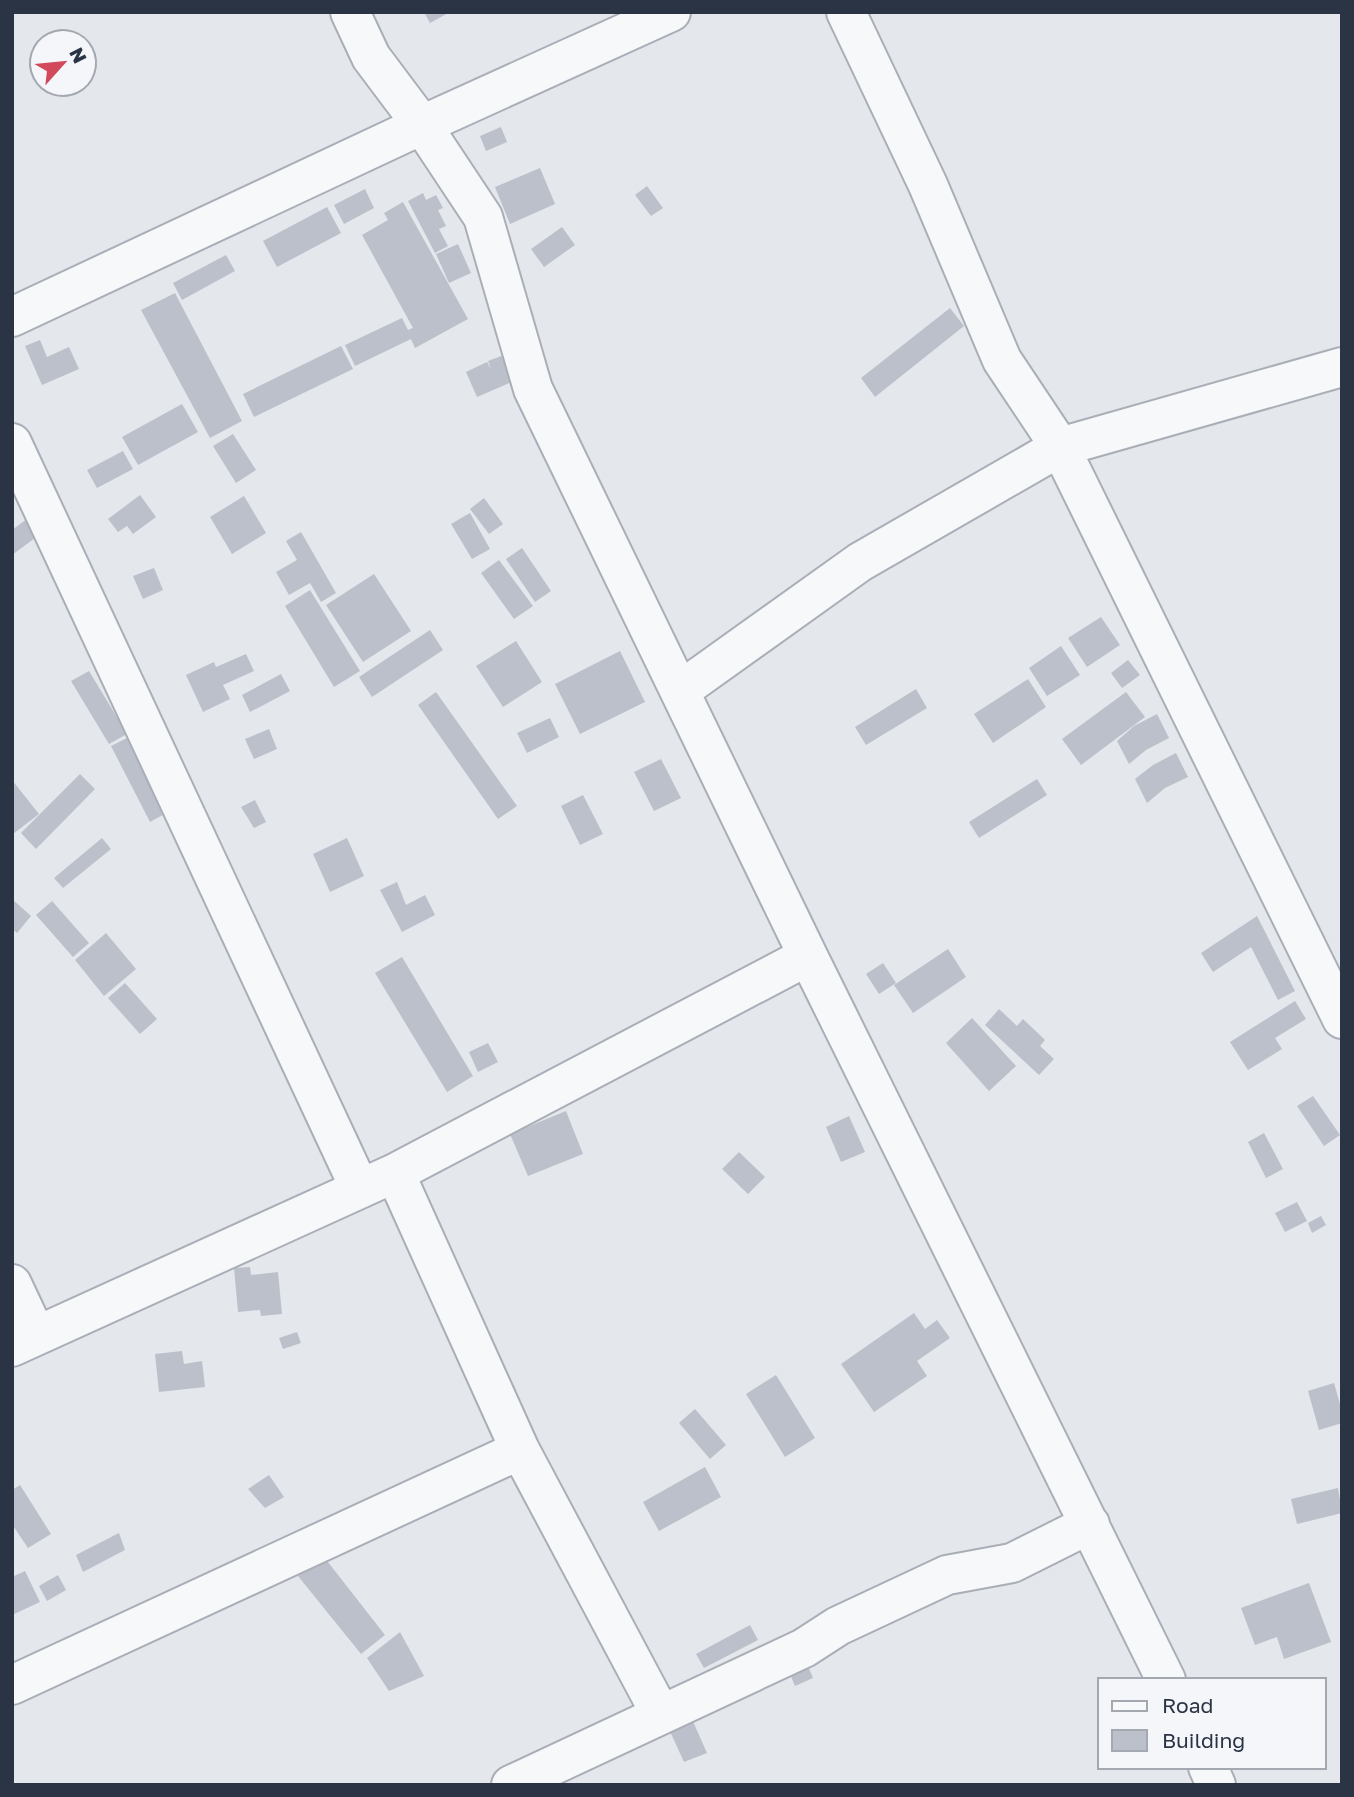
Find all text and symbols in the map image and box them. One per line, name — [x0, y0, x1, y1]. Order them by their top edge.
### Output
north arrow — [28, 28, 98, 98]
text: N — [65, 43, 92, 67]
legend — [1098, 1678, 1326, 1769]
text: Road — [1162, 1692, 1213, 1718]
text: Building — [1162, 1727, 1245, 1753]

